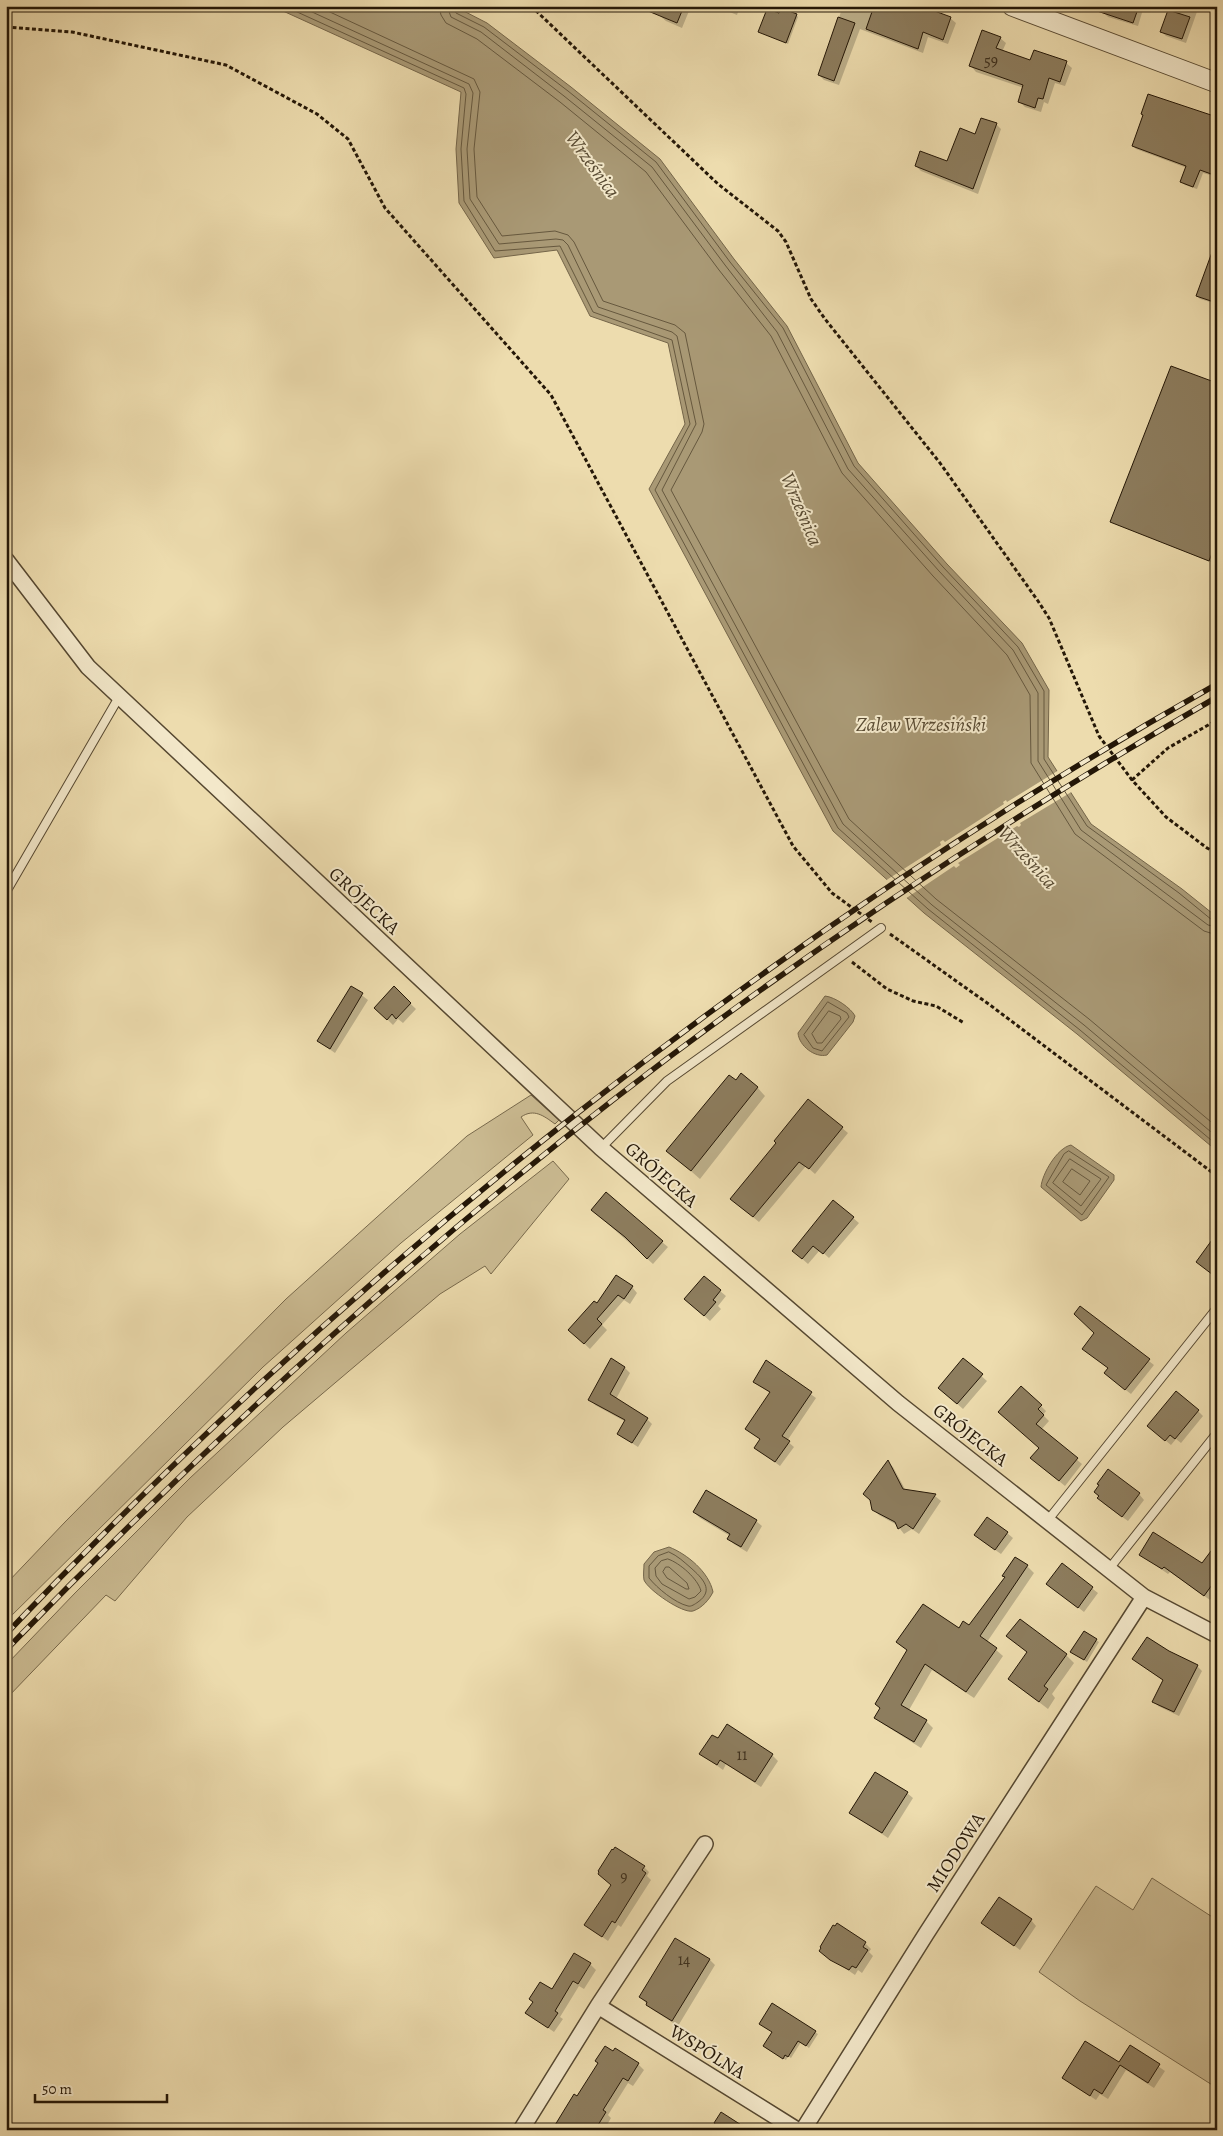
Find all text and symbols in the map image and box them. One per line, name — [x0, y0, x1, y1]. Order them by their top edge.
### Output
house number: 59 — [984, 50, 998, 72]
water label: Wrześnica — [559, 125, 626, 203]
water label: Wrześnica — [774, 469, 829, 550]
water label: Zalew Wrzesiński — [856, 711, 986, 738]
water label: Wrześnica — [992, 820, 1063, 895]
street label: GRÓJECKA — [323, 861, 406, 941]
street label: GRÓJECKA — [619, 1136, 704, 1214]
street label: GRÓJECKA — [927, 1397, 1014, 1473]
house number: 11 — [737, 1744, 748, 1766]
street label: MIODOWA — [920, 1807, 992, 1897]
house number: 9 — [620, 1866, 628, 1888]
house number: 14 — [678, 1949, 690, 1971]
street label: WSPÓLNA — [664, 2018, 751, 2086]
scale bar — [35, 2071, 168, 2103]
text: 50 m — [42, 2079, 72, 2099]

